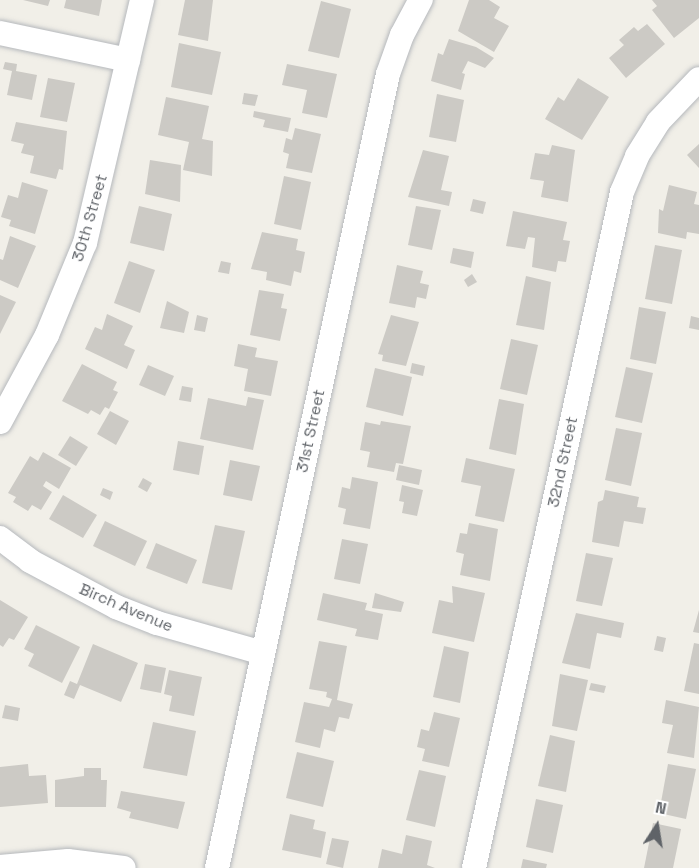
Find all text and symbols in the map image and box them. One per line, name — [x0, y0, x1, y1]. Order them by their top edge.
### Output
street label: 30th Street — [68, 172, 112, 264]
street label: 31st Street — [293, 388, 329, 474]
street label: 32nd Street — [544, 415, 582, 509]
street label: Birch Avenue — [76, 580, 176, 636]
north arrow — [627, 796, 687, 856]
text: N — [653, 797, 668, 819]

